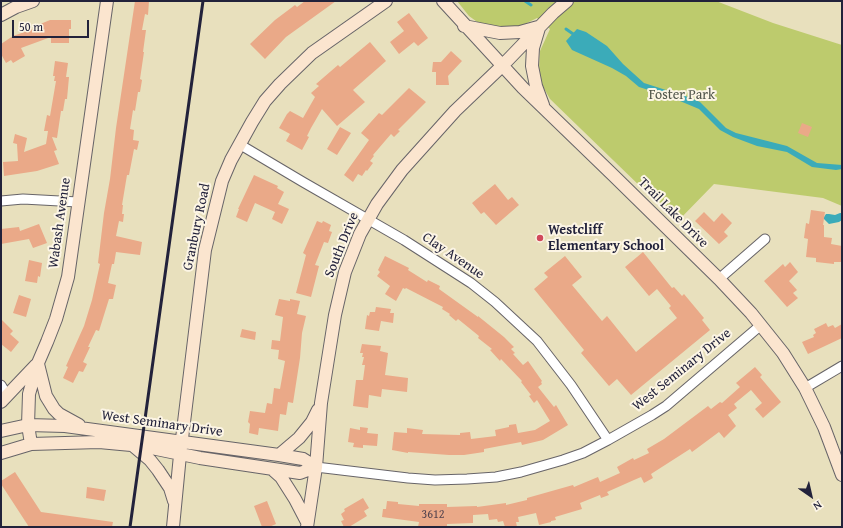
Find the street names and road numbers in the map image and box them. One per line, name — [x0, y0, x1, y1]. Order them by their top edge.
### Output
street label: Trail Lake Drive — [634, 174, 712, 252]
street label: Wabash Avenue — [45, 177, 75, 269]
street label: Granbury Road — [180, 182, 214, 272]
street label: South Drive — [321, 210, 363, 280]
street label: Clay Avenue — [419, 229, 487, 283]
street label: West Seminary Drive — [629, 325, 735, 415]
street label: West Seminary Drive — [100, 407, 224, 441]

